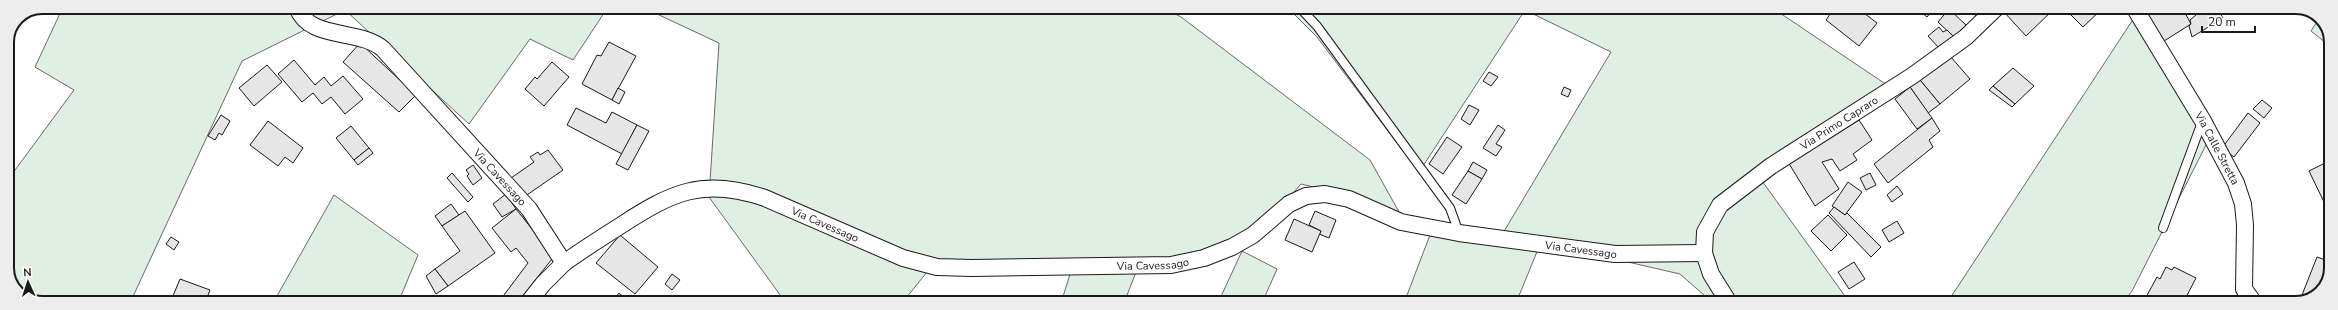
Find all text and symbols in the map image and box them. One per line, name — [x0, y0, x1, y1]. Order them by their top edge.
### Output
scale bar — [2202, 8, 2255, 34]
text: 20 m — [2208, 14, 2236, 30]
street label: Via Primo Capraro — [1796, 92, 1881, 154]
street label: Via Calle Stretta — [2191, 108, 2243, 187]
street label: Via Cavessago — [469, 145, 530, 209]
street label: Via Cavessago — [788, 202, 861, 245]
street label: Via Cavessago — [1543, 237, 1618, 262]
street label: Via Cavessago — [1116, 254, 1190, 273]
north arrow — [8, 262, 48, 302]
text: N — [23, 265, 32, 280]

